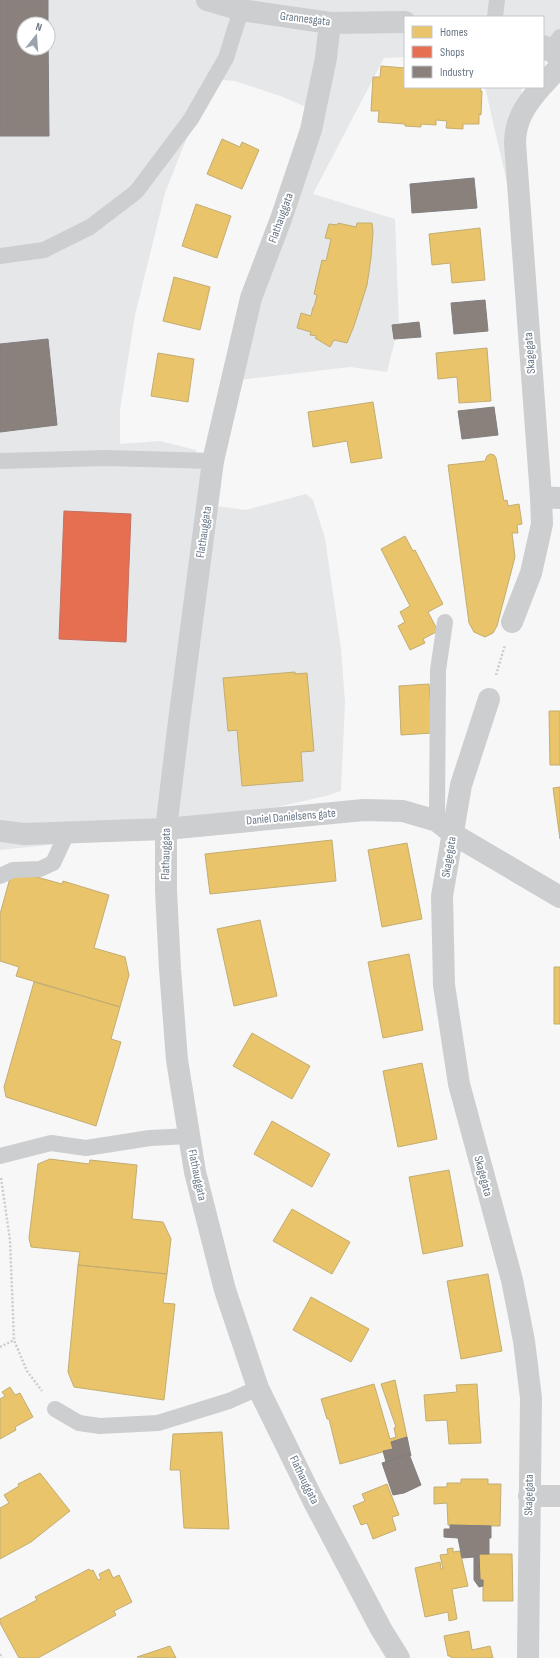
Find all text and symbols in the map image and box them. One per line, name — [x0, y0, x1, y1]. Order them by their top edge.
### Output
street label: Grannesgata — [279, 8, 331, 30]
north arrow — [16, 16, 56, 56]
legend — [404, 16, 544, 88]
text: N — [34, 20, 44, 34]
text: Homes — [440, 25, 468, 40]
text: Shops — [440, 45, 465, 60]
text: Industry — [440, 65, 474, 80]
street label: Flathauggata — [265, 191, 297, 245]
street label: Skagegata — [521, 331, 539, 374]
street label: Flathauggata — [193, 505, 215, 559]
street label: Daniel Danielsens gate — [246, 806, 337, 828]
street label: Flathauggata — [158, 827, 174, 880]
street label: Skagegata — [438, 835, 460, 879]
street label: Flathauggata — [184, 1148, 210, 1202]
street label: Skagegata — [470, 1154, 496, 1198]
street label: Flathauggata — [286, 1453, 322, 1507]
street label: Skagegata — [521, 1474, 537, 1516]

